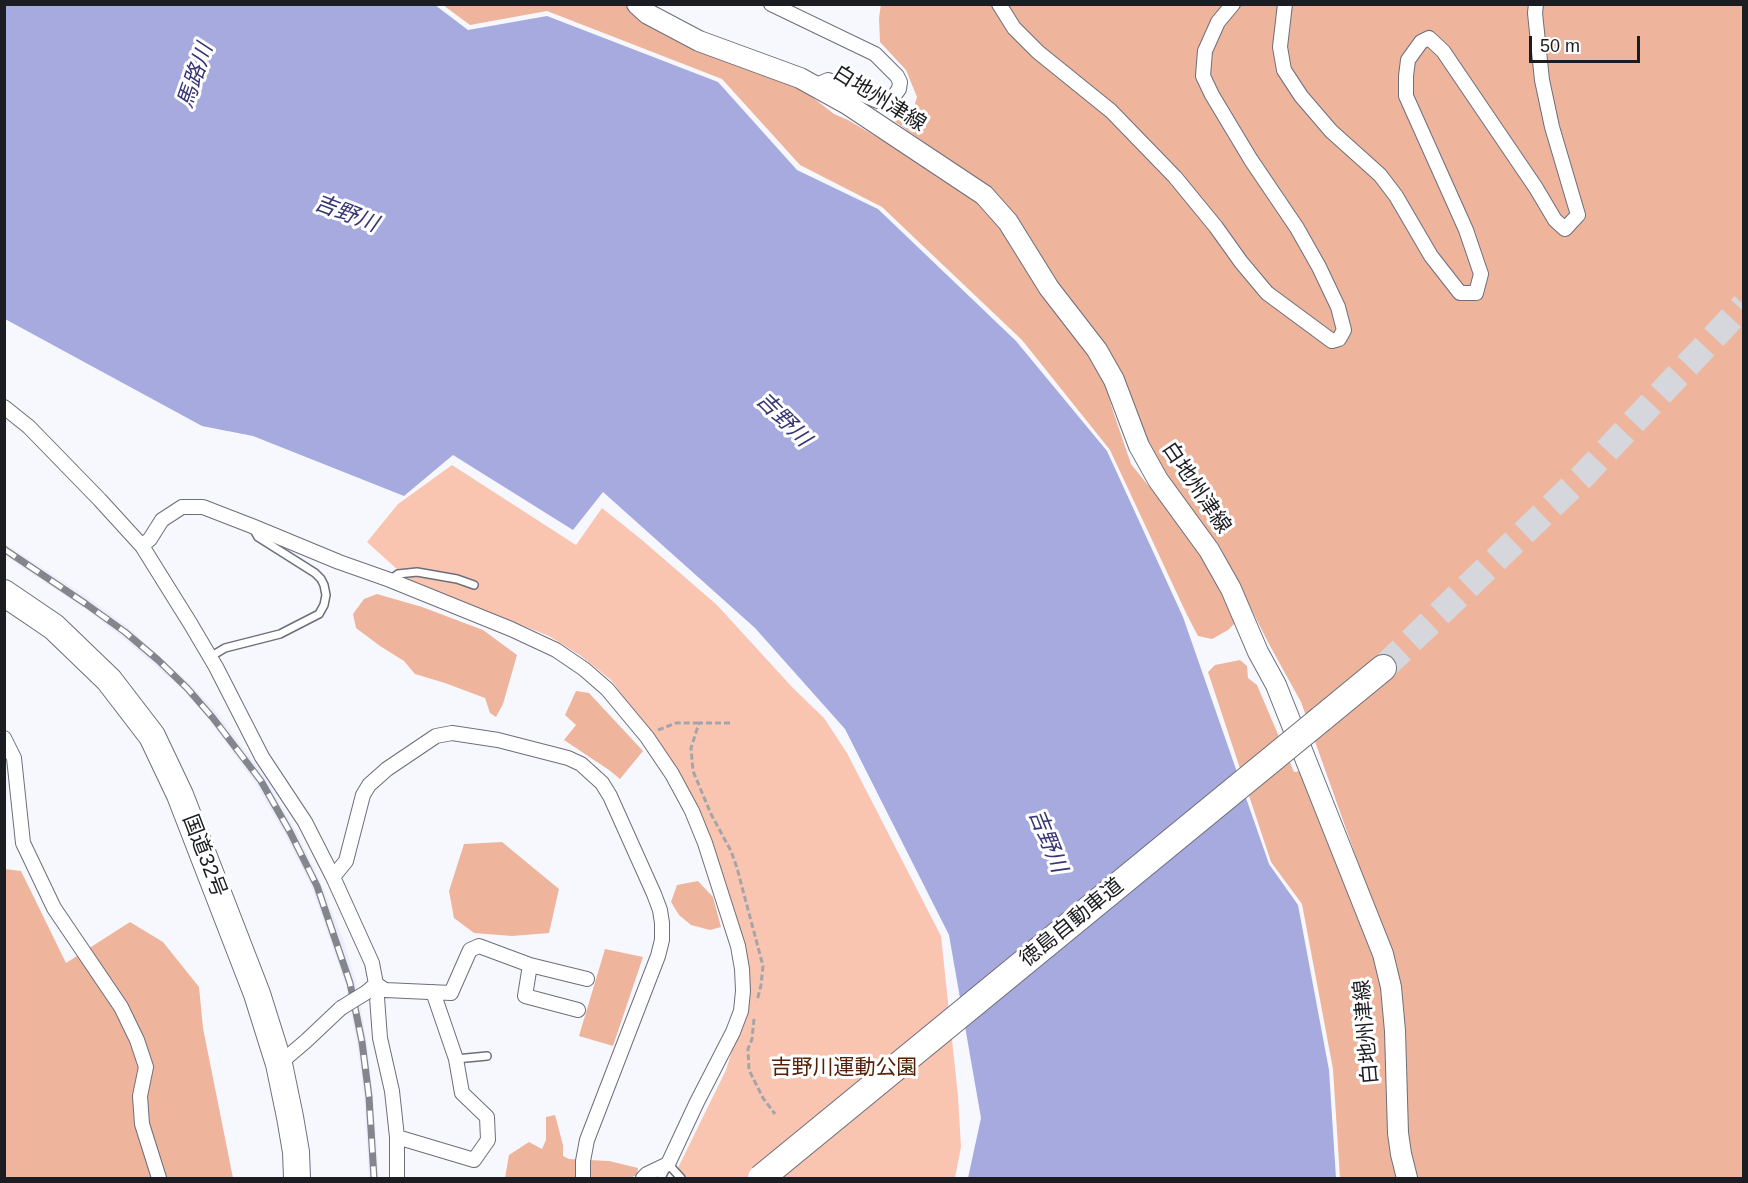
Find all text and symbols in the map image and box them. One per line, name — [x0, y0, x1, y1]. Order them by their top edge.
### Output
scale bar — [1532, 24, 1643, 62]
text: 50 m — [1540, 36, 1580, 56]
water label: 馬路川 — [173, 41, 219, 111]
street label: 白地州津線 — [828, 60, 930, 138]
water label: 吉野川 — [310, 190, 382, 238]
water label: 吉野川 — [750, 387, 816, 453]
street label: 白地州津線 — [1156, 437, 1236, 539]
water label: 吉野川 — [1022, 805, 1072, 877]
street label: 国道32号 — [177, 811, 231, 901]
street label: 徳島自動車道 — [1015, 874, 1129, 972]
street label: 白地州津線 — [1350, 979, 1384, 1085]
park label: 吉野川運動公園 — [771, 1055, 917, 1081]

